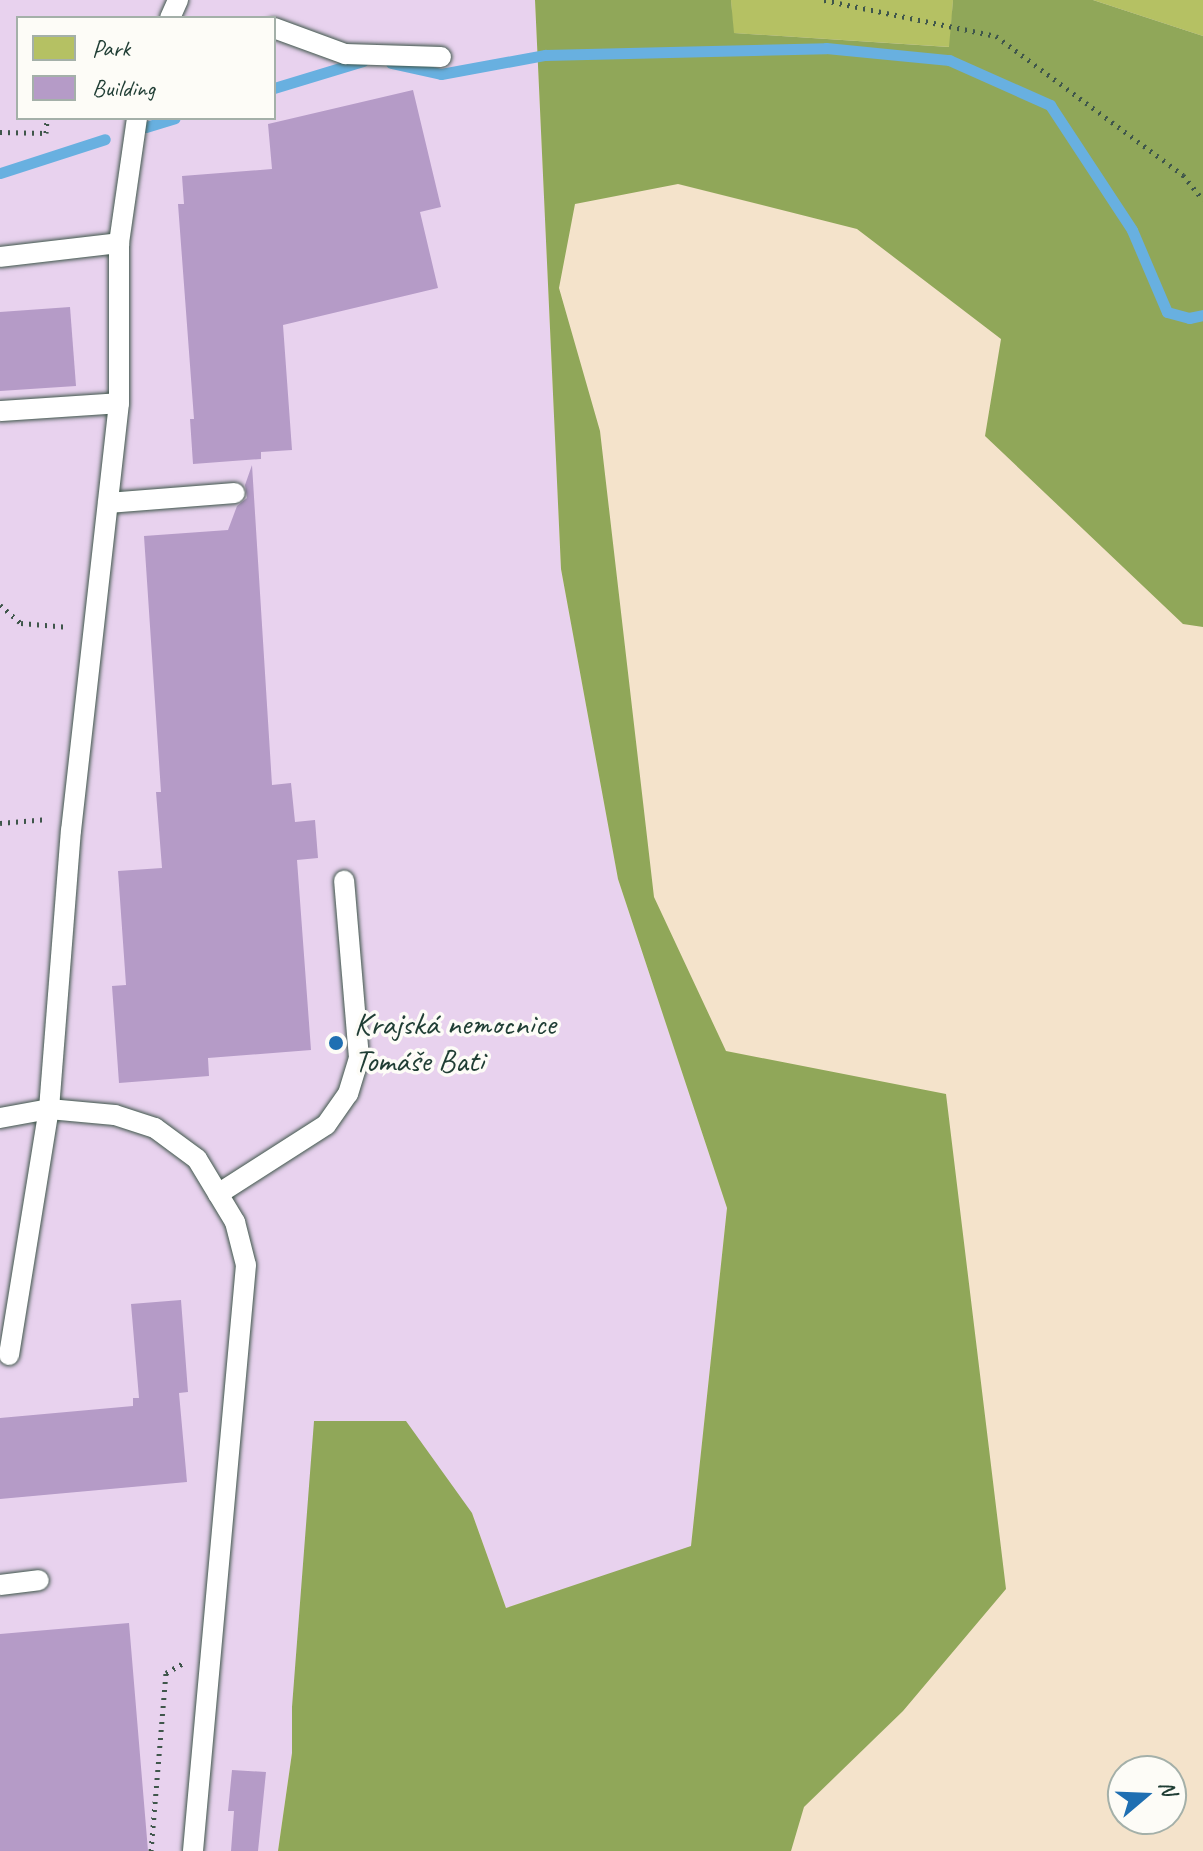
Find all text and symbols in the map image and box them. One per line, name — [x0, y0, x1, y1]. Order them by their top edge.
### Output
legend — [16, 16, 276, 120]
text: Park — [92, 33, 130, 63]
text: Building — [92, 73, 155, 103]
place label: Krajská nemocnice Tomáše Bati — [354, 1006, 556, 1081]
marker: Krajská nemocnice Tomáše Bati — [325, 1032, 347, 1054]
north arrow — [1107, 1755, 1187, 1835]
text: N — [1152, 1777, 1183, 1799]

